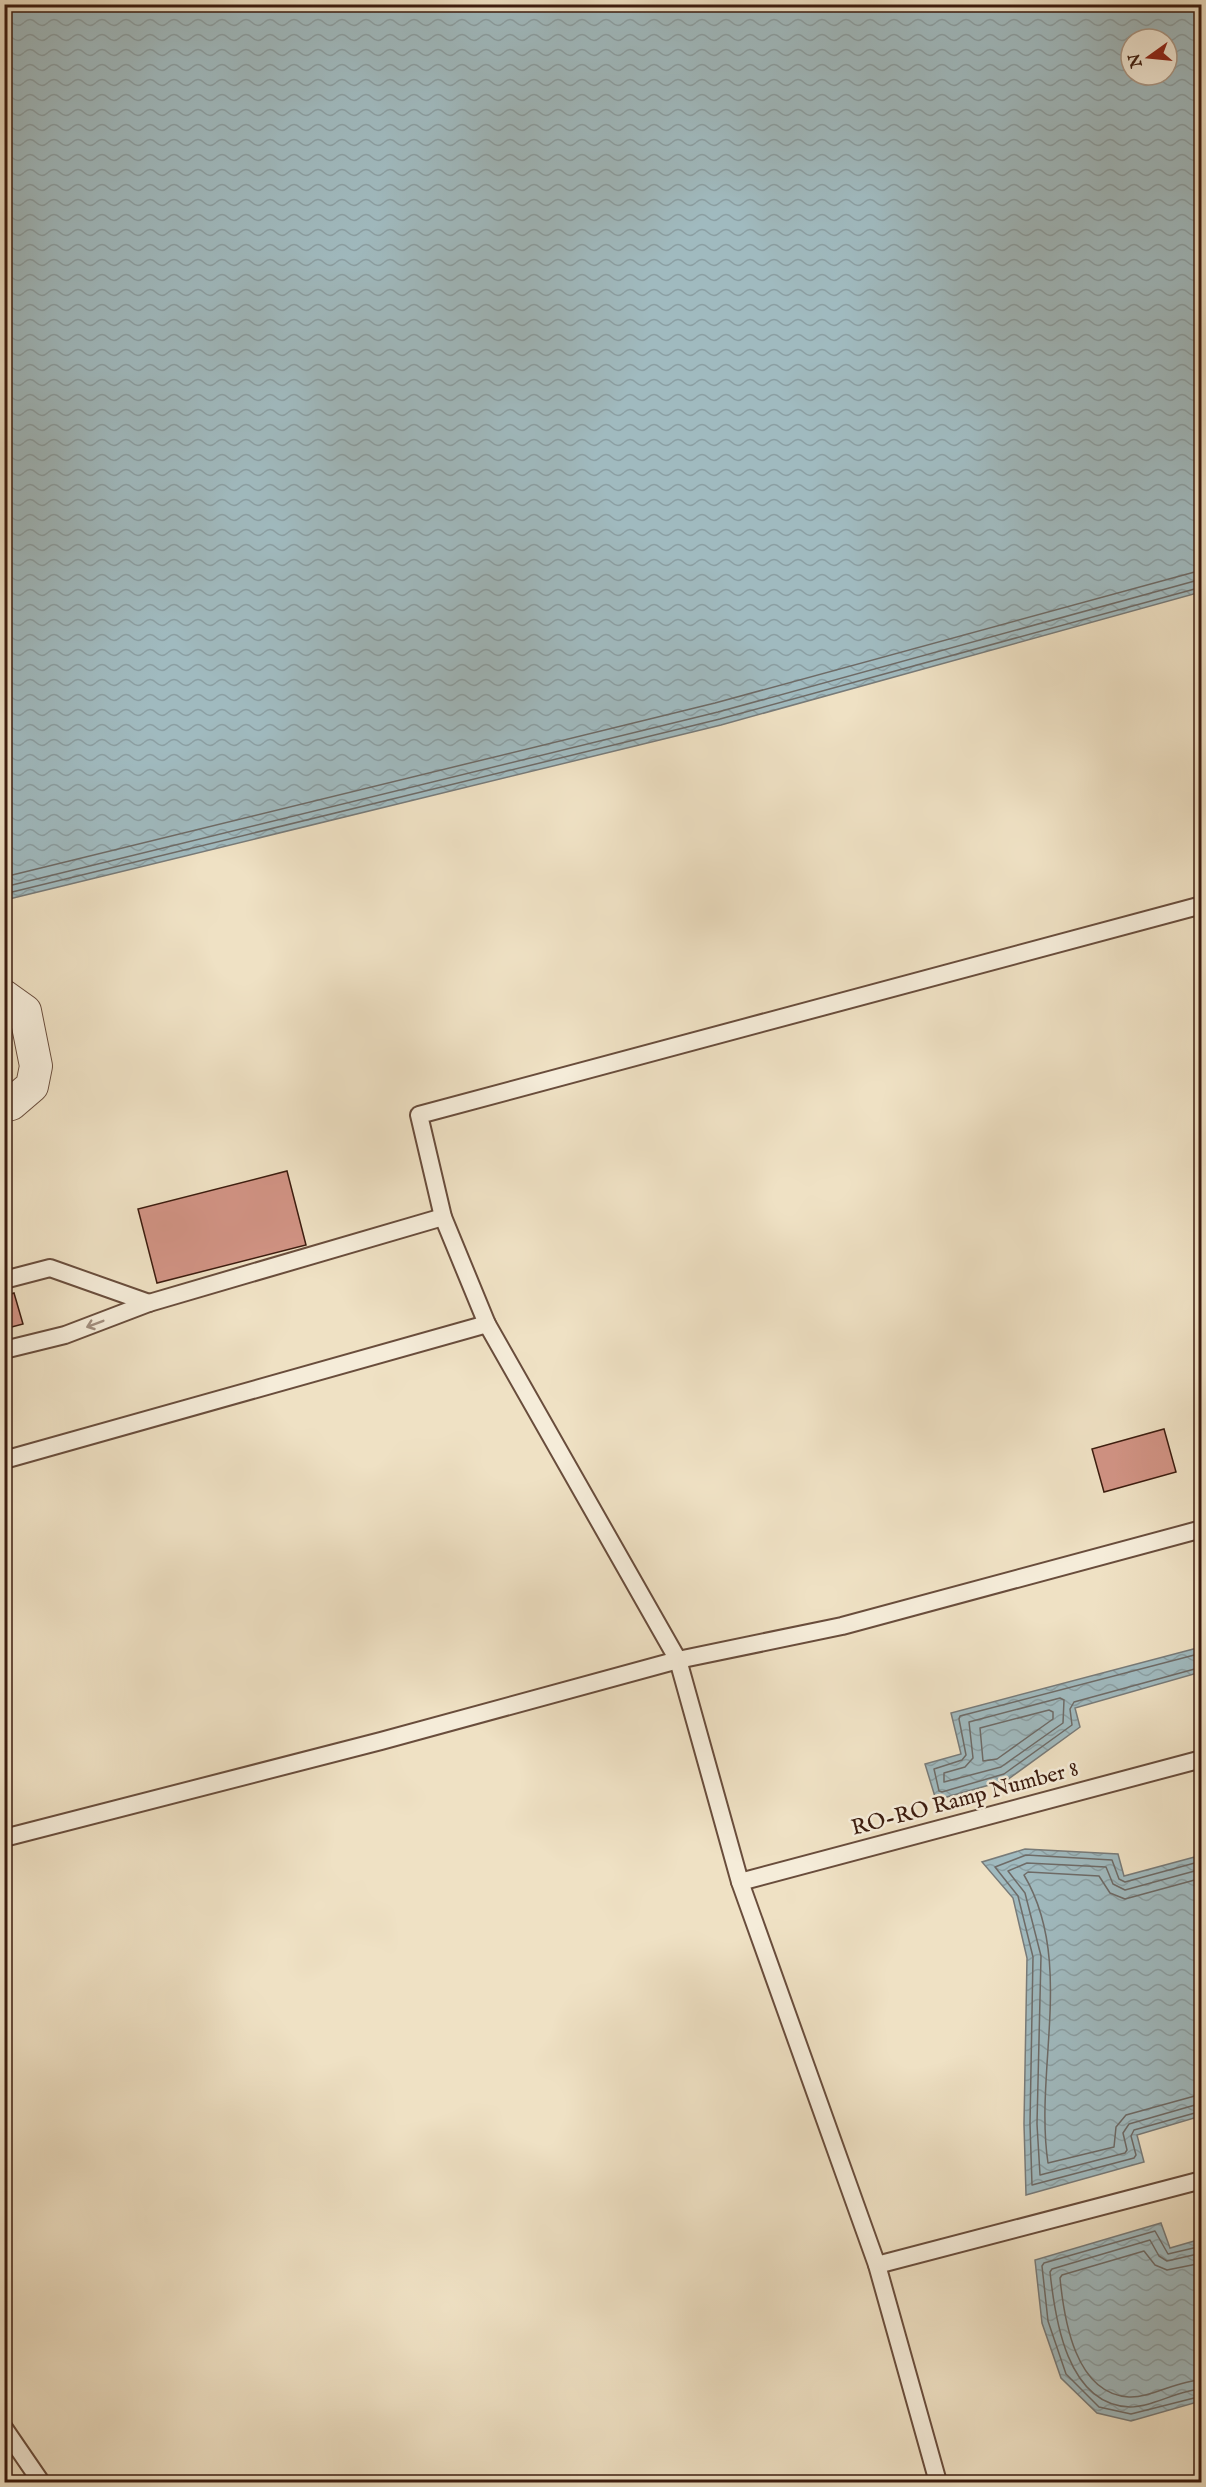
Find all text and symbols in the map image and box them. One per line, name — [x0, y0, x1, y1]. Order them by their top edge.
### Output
north arrow — [1119, 27, 1179, 87]
text: N — [1125, 51, 1148, 71]
one-way arrow — [86, 1319, 105, 1330]
street label: RO-RO Ramp Number 8 — [848, 1755, 1082, 1843]

